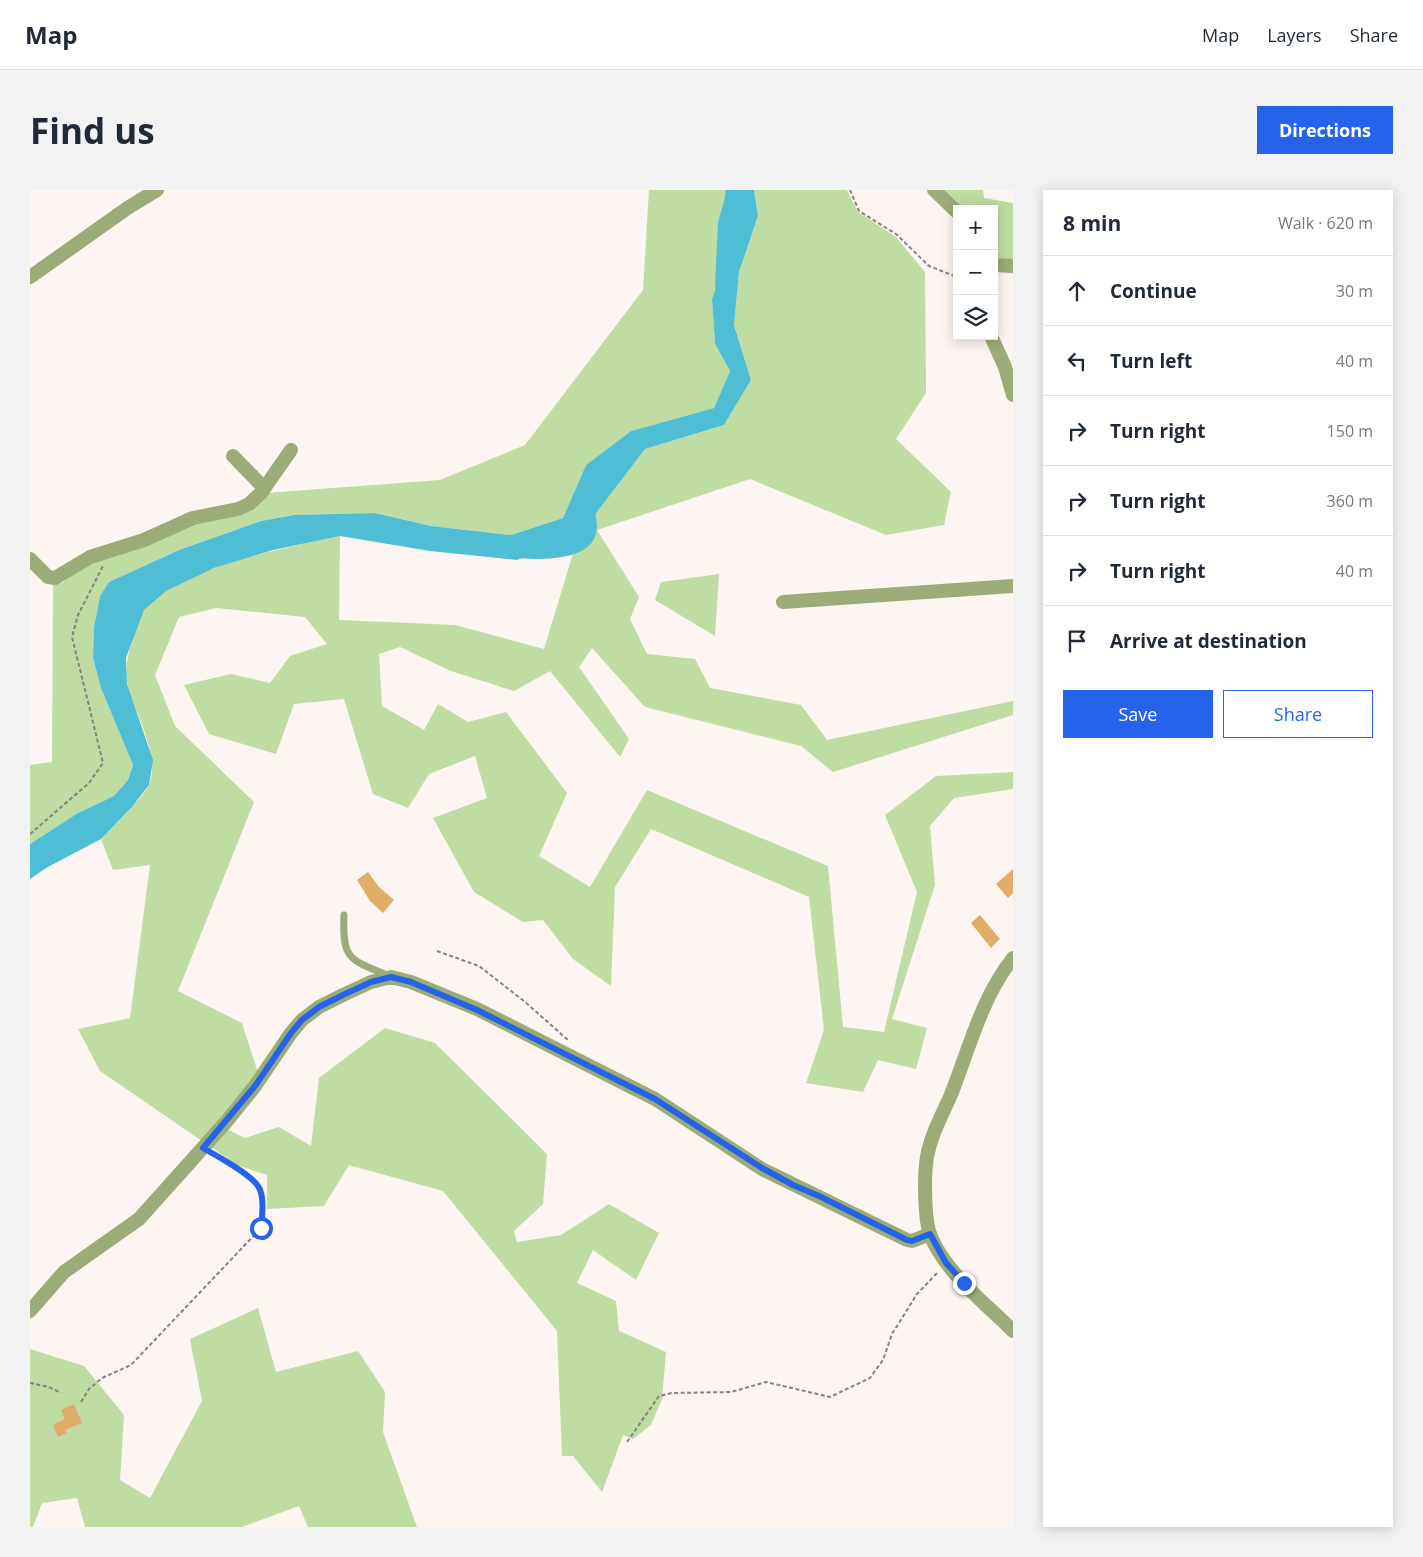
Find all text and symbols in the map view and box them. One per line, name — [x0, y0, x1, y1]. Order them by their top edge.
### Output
text: Map — [25, 18, 77, 51]
text: Map — [1202, 23, 1239, 47]
text: Layers — [1267, 23, 1322, 47]
text: Share — [1350, 23, 1398, 47]
button: Directions — [1257, 106, 1393, 154]
text: Find us — [30, 107, 155, 154]
map controls — [953, 205, 998, 340]
button: + — [953, 205, 998, 250]
text: 8 min — [1063, 209, 1121, 237]
text: Walk · 620 m — [1278, 212, 1373, 234]
button: − — [953, 250, 998, 295]
icon: ahead — [1063, 277, 1091, 305]
text: Continue — [1110, 278, 1197, 304]
text: 30 m — [1336, 280, 1373, 302]
button: layers — [953, 295, 998, 340]
icon: left — [1063, 347, 1091, 375]
text: Turn left — [1110, 348, 1192, 374]
text: 40 m — [1336, 350, 1373, 372]
icon: right — [1063, 417, 1091, 445]
text: Turn right — [1110, 418, 1205, 444]
text: 150 m — [1327, 420, 1373, 442]
icon: right — [1063, 487, 1091, 515]
text: Turn right — [1110, 488, 1205, 514]
text: 360 m — [1327, 490, 1373, 512]
icon: right — [1063, 557, 1091, 585]
text: Turn right — [1110, 558, 1205, 584]
text: 40 m — [1336, 560, 1373, 582]
icon: arrive — [1063, 627, 1091, 655]
text: Arrive at destination — [1110, 628, 1307, 654]
button: Save — [1063, 690, 1213, 738]
button: Share — [1223, 690, 1373, 738]
route start — [250, 1217, 273, 1240]
route end — [953, 1272, 976, 1295]

